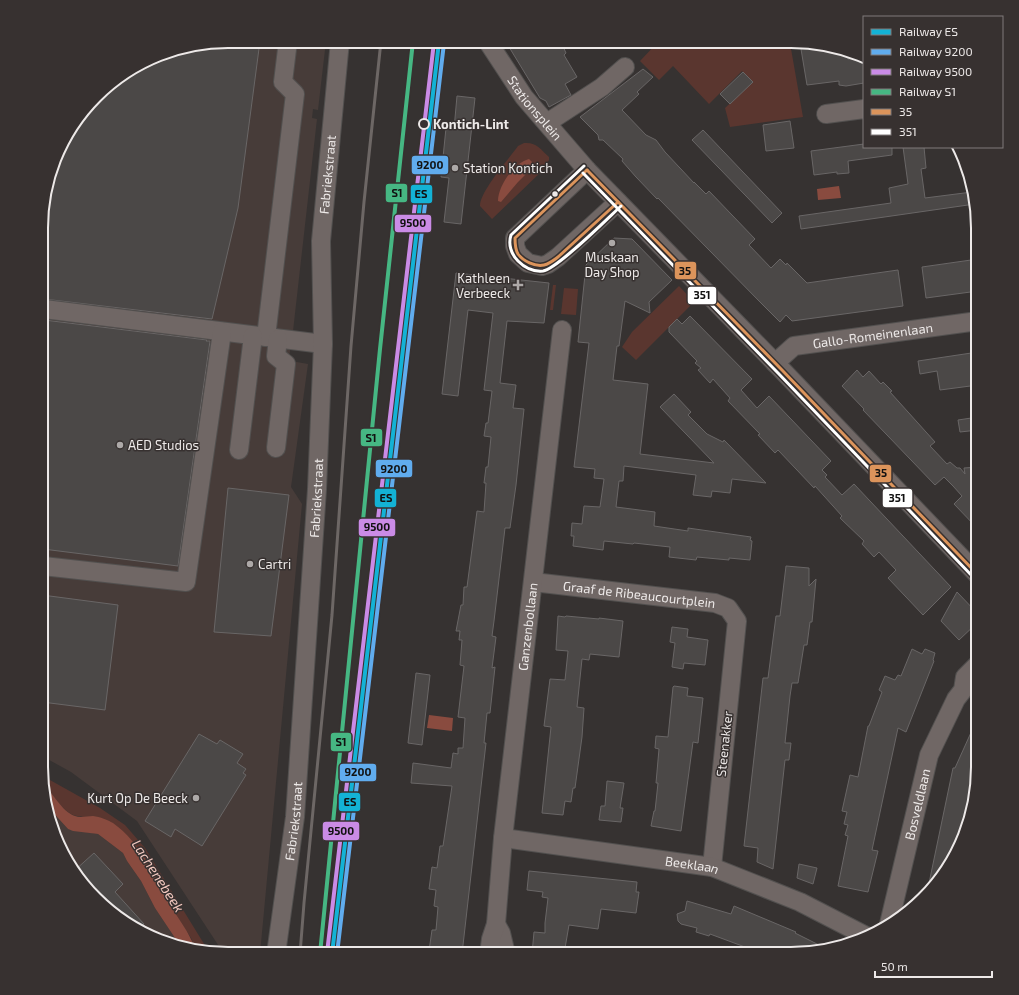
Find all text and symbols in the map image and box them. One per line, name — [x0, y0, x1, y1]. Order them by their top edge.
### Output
legend — [863, 16, 1003, 148]
text: Railway ES — [899, 24, 958, 38]
text: Railway 9200 — [899, 44, 973, 58]
text: Railway 9500 — [899, 64, 972, 78]
street label: Stationsplein — [504, 73, 566, 143]
text: Railway S1 — [899, 84, 956, 98]
text: 35 — [899, 104, 912, 118]
place label: Kontich-Lint — [433, 116, 510, 132]
marker: Kontich-Lint — [418, 118, 430, 130]
text: 351 — [899, 124, 917, 138]
street label: Fabriekstraat — [316, 134, 339, 215]
line badge: 9200 — [411, 155, 449, 175]
text: 9200 — [417, 158, 443, 171]
place label: Station Kontich — [463, 160, 553, 176]
marker: Station Kontich — [450, 163, 460, 173]
line badge: S1 — [385, 183, 408, 203]
line badge: ES — [410, 184, 433, 204]
text: S1 — [391, 186, 403, 199]
text: ES — [415, 187, 428, 200]
unlabelled marker — [550, 189, 560, 199]
line badge: 9500 — [394, 214, 432, 233]
text: 9500 — [400, 216, 426, 229]
marker: Muskaan Day Shop — [607, 238, 617, 248]
place label: Muskaan Day Shop — [584, 249, 640, 280]
line badge: 35 — [674, 261, 697, 280]
text: 35 — [679, 264, 691, 277]
place label: Kathleen Verbeeck — [456, 270, 510, 301]
marker: Kathleen Verbeeck — [513, 280, 523, 290]
line badge: 351 — [687, 286, 717, 305]
text: 351 — [693, 288, 711, 301]
street label: Gallo-Romeinenlaan — [812, 319, 934, 351]
line badge: S1 — [360, 428, 383, 447]
text: S1 — [365, 431, 377, 444]
place label: AED Studios — [128, 437, 199, 453]
marker: AED Studios — [115, 440, 125, 450]
street label: Fabriekstraat — [306, 458, 326, 538]
line badge: 9200 — [375, 459, 413, 478]
text: 9200 — [381, 462, 407, 475]
line badge: 35 — [869, 464, 892, 483]
text: 35 — [875, 466, 887, 479]
line badge: ES — [374, 488, 397, 508]
line badge: 351 — [882, 488, 913, 508]
text: ES — [380, 491, 393, 504]
text: 351 — [888, 491, 906, 504]
line badge: 9500 — [358, 518, 396, 537]
text: 9500 — [364, 520, 390, 533]
place label: Cartri — [258, 556, 291, 572]
marker: Cartri — [245, 559, 255, 569]
street label: Graaf de Ribeaucourtplein — [562, 578, 716, 611]
street label: Ganzenbollaan — [514, 582, 541, 672]
street label: Steenakker — [713, 710, 735, 778]
line badge: S1 — [330, 732, 352, 752]
text: S1 — [335, 735, 347, 748]
line badge: 9200 — [339, 763, 377, 782]
text: 9200 — [345, 765, 371, 778]
street label: Bosveldlaan — [901, 767, 934, 842]
street label: Fabriekstraat — [281, 781, 305, 862]
place label: Kurt Op De Beeck — [87, 790, 188, 806]
line badge: ES — [338, 792, 361, 812]
marker: Kurt Op De Beeck — [191, 793, 201, 803]
text: ES — [344, 795, 357, 808]
line badge: 9500 — [322, 821, 360, 841]
text: 9500 — [328, 824, 354, 837]
water label: Lachenebeek — [129, 836, 188, 915]
street label: Beeklaan — [664, 853, 722, 877]
scale bar — [875, 953, 992, 979]
text: 50 m — [881, 959, 908, 973]

